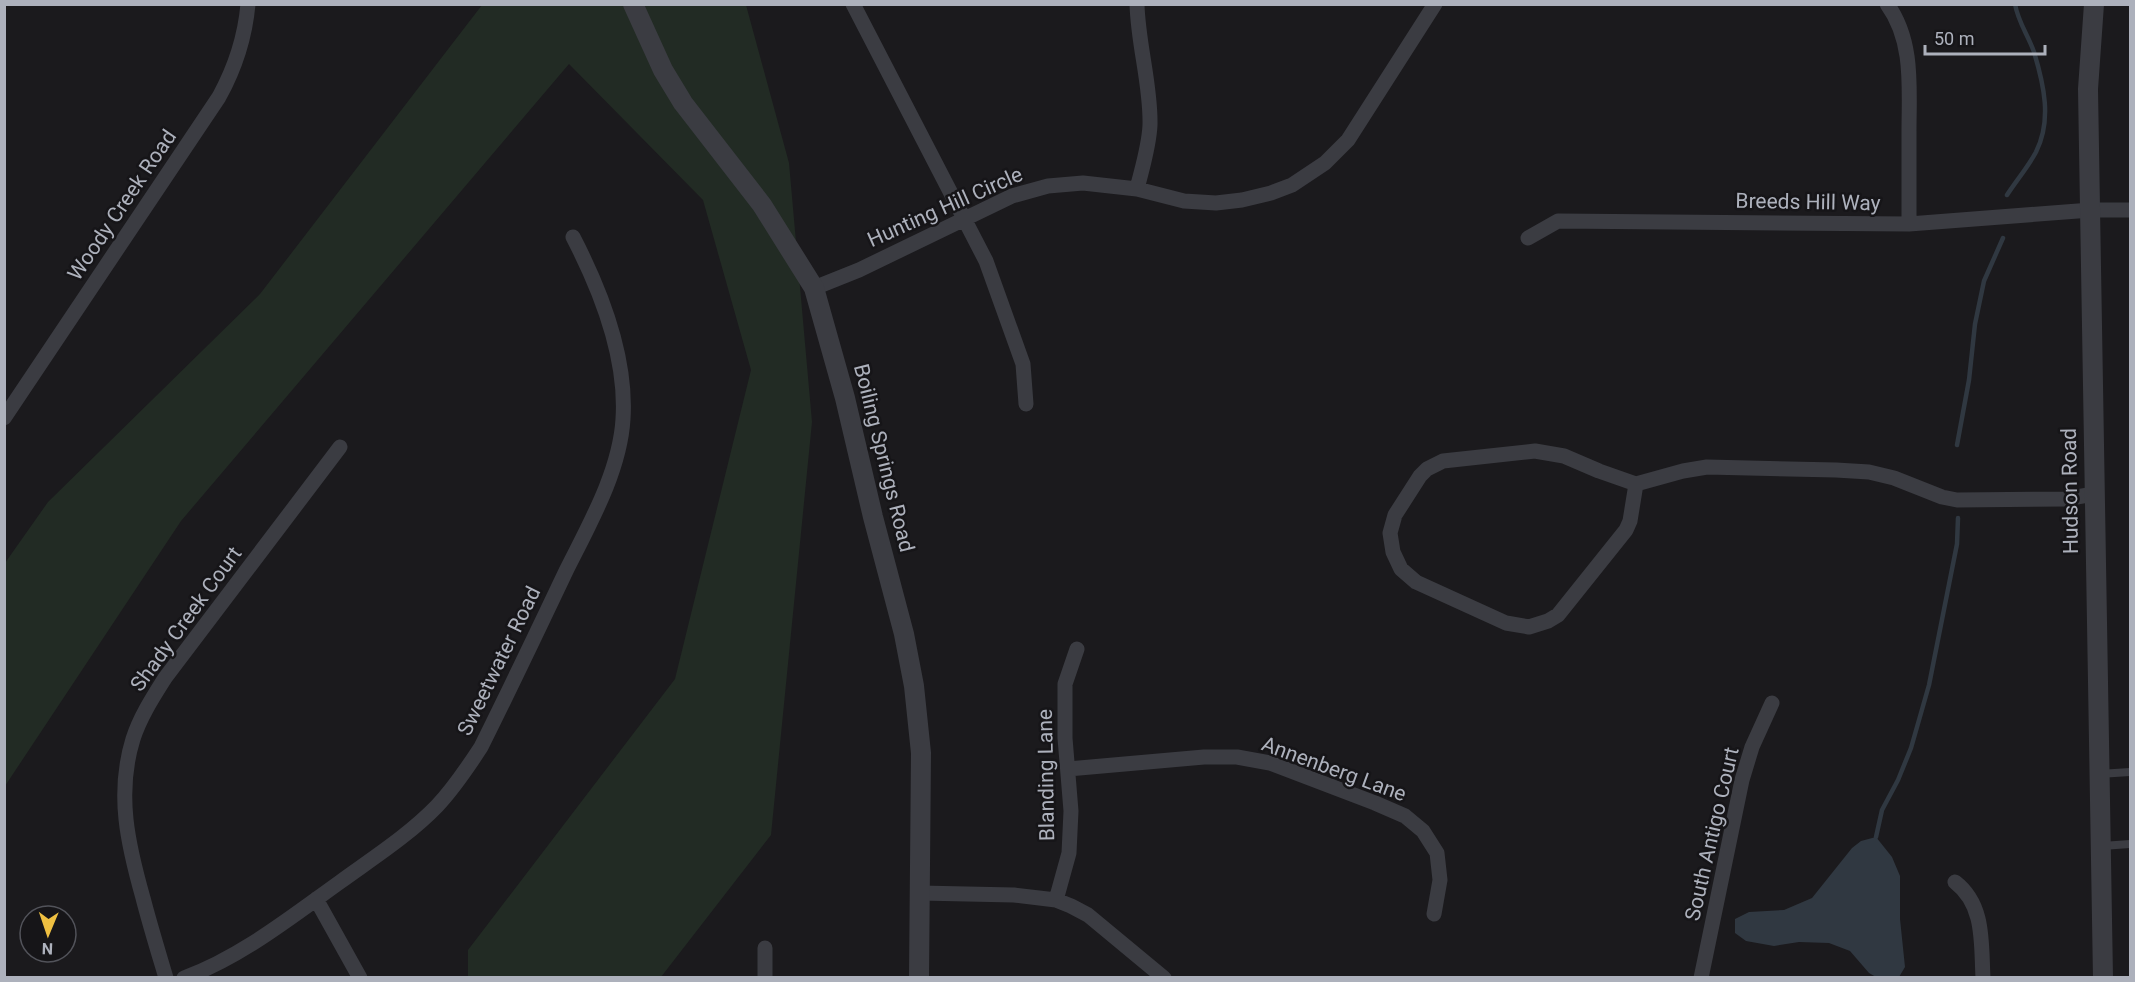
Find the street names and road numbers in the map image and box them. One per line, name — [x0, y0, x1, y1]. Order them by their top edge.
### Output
street label: Woody Creek Road — [63, 125, 181, 285]
street label: Hunting Hill Circle — [864, 162, 1026, 252]
street label: Breeds Hill Way — [1735, 189, 1881, 215]
street label: Boiling Springs Road — [849, 361, 919, 555]
street label: Hudson Road — [2057, 428, 2083, 554]
street label: Shady Creek Court — [125, 542, 247, 696]
street label: Sweetwater Road — [452, 582, 546, 740]
street label: Blanding Lane — [1033, 709, 1059, 841]
street label: Annenberg Lane — [1259, 732, 1409, 806]
street label: South Antigo Court — [1680, 745, 1744, 923]

